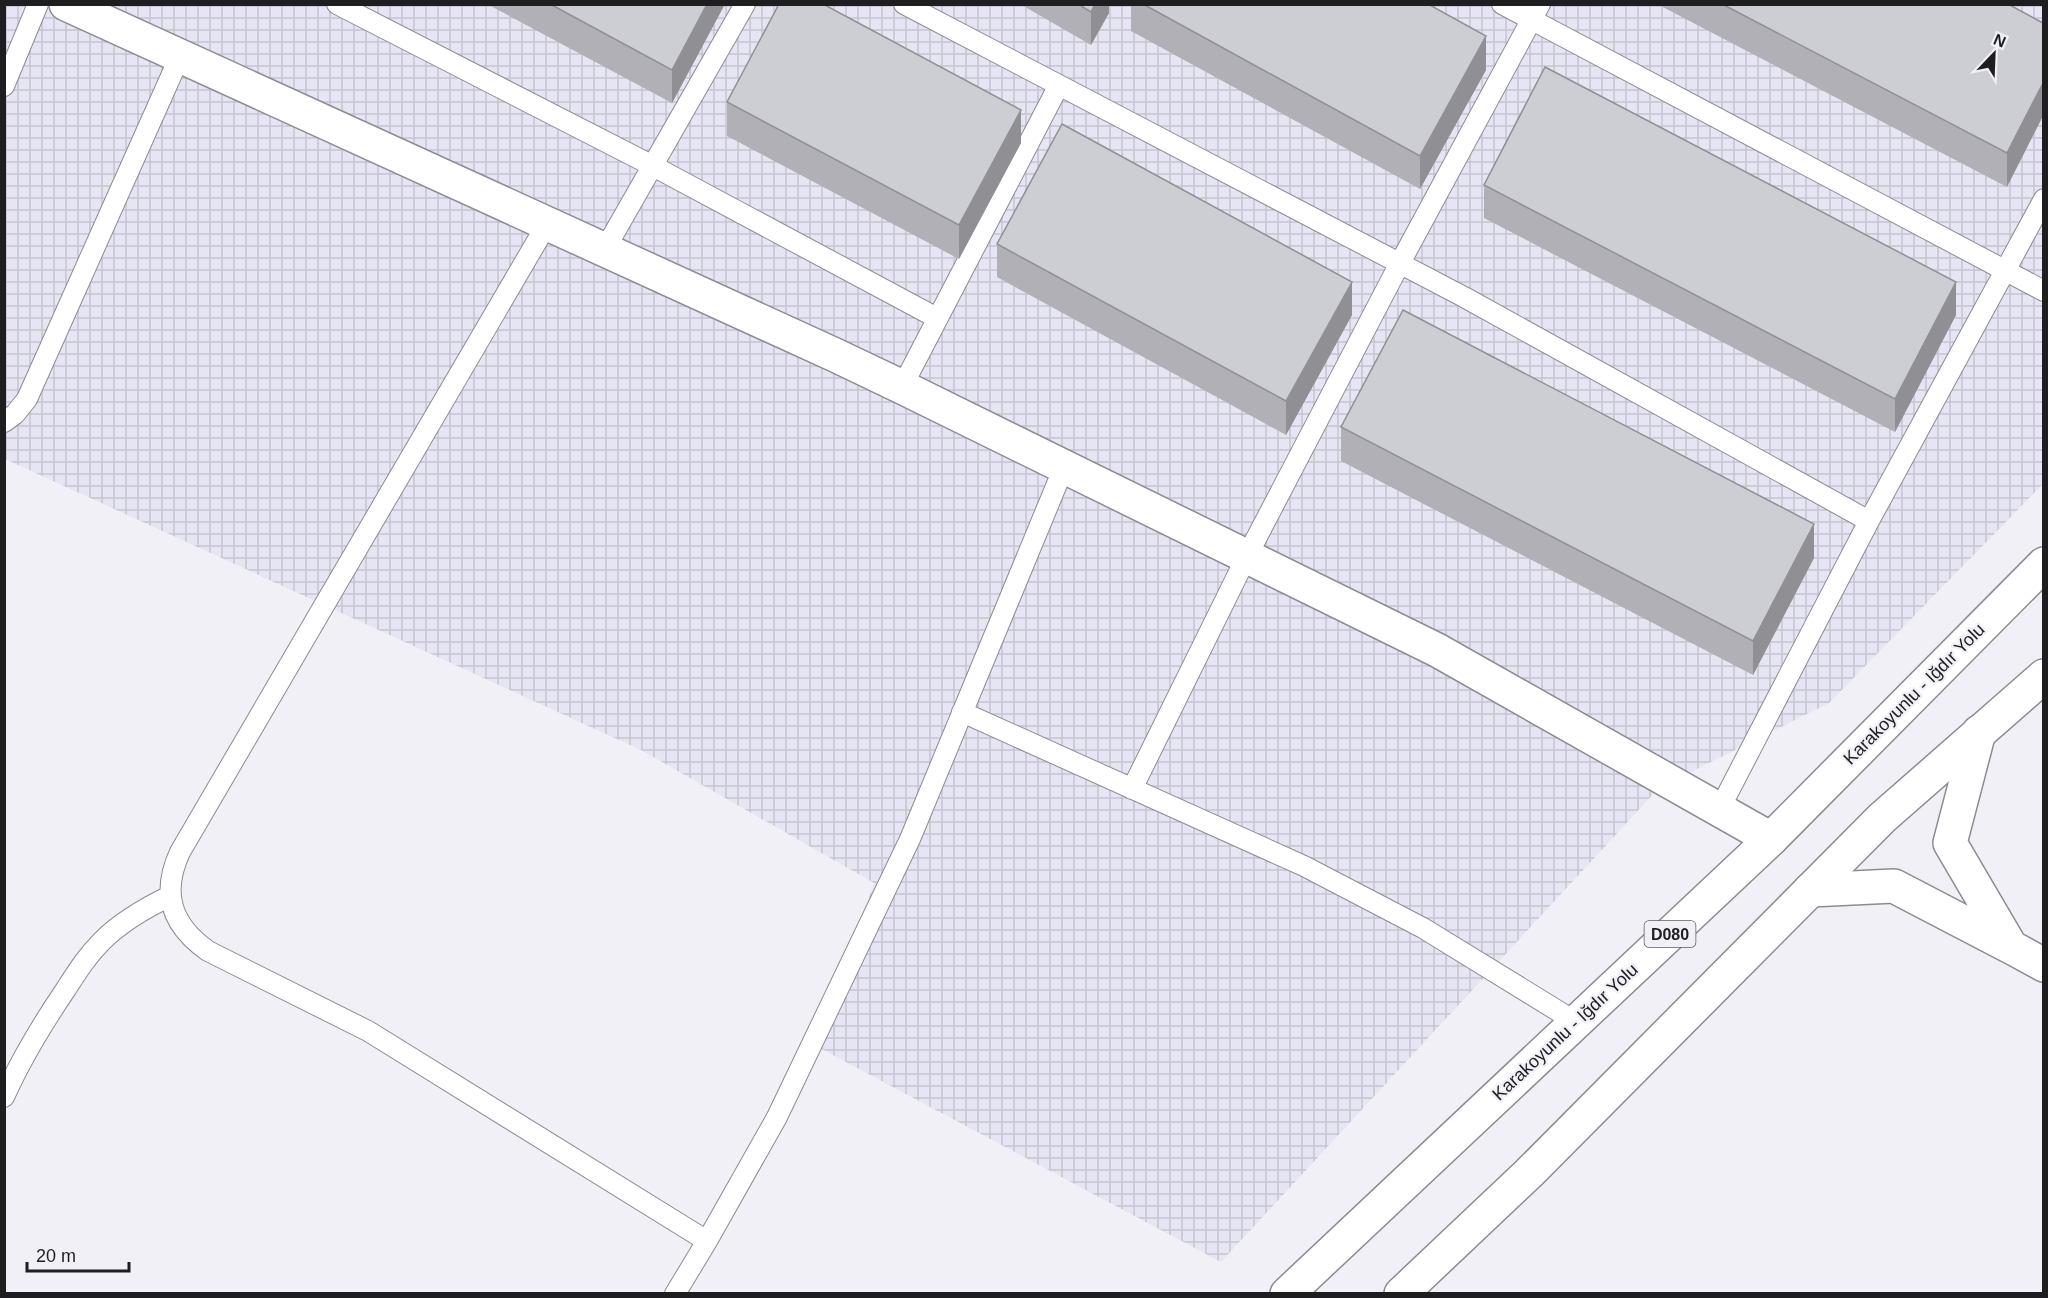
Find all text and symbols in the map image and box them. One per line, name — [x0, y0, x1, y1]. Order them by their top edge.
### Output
north arrow — [1964, 24, 2024, 84]
text: N — [1991, 31, 2008, 51]
street label: Karakoyunlu - Iğdır Yolu — [1839, 619, 1989, 769]
road number: D080 — [1644, 921, 1696, 947]
street label: Karakoyunlu - Iğdır Yolu — [1488, 960, 1642, 1104]
scale bar — [27, 1235, 129, 1273]
text: 20 m — [36, 1246, 76, 1266]

